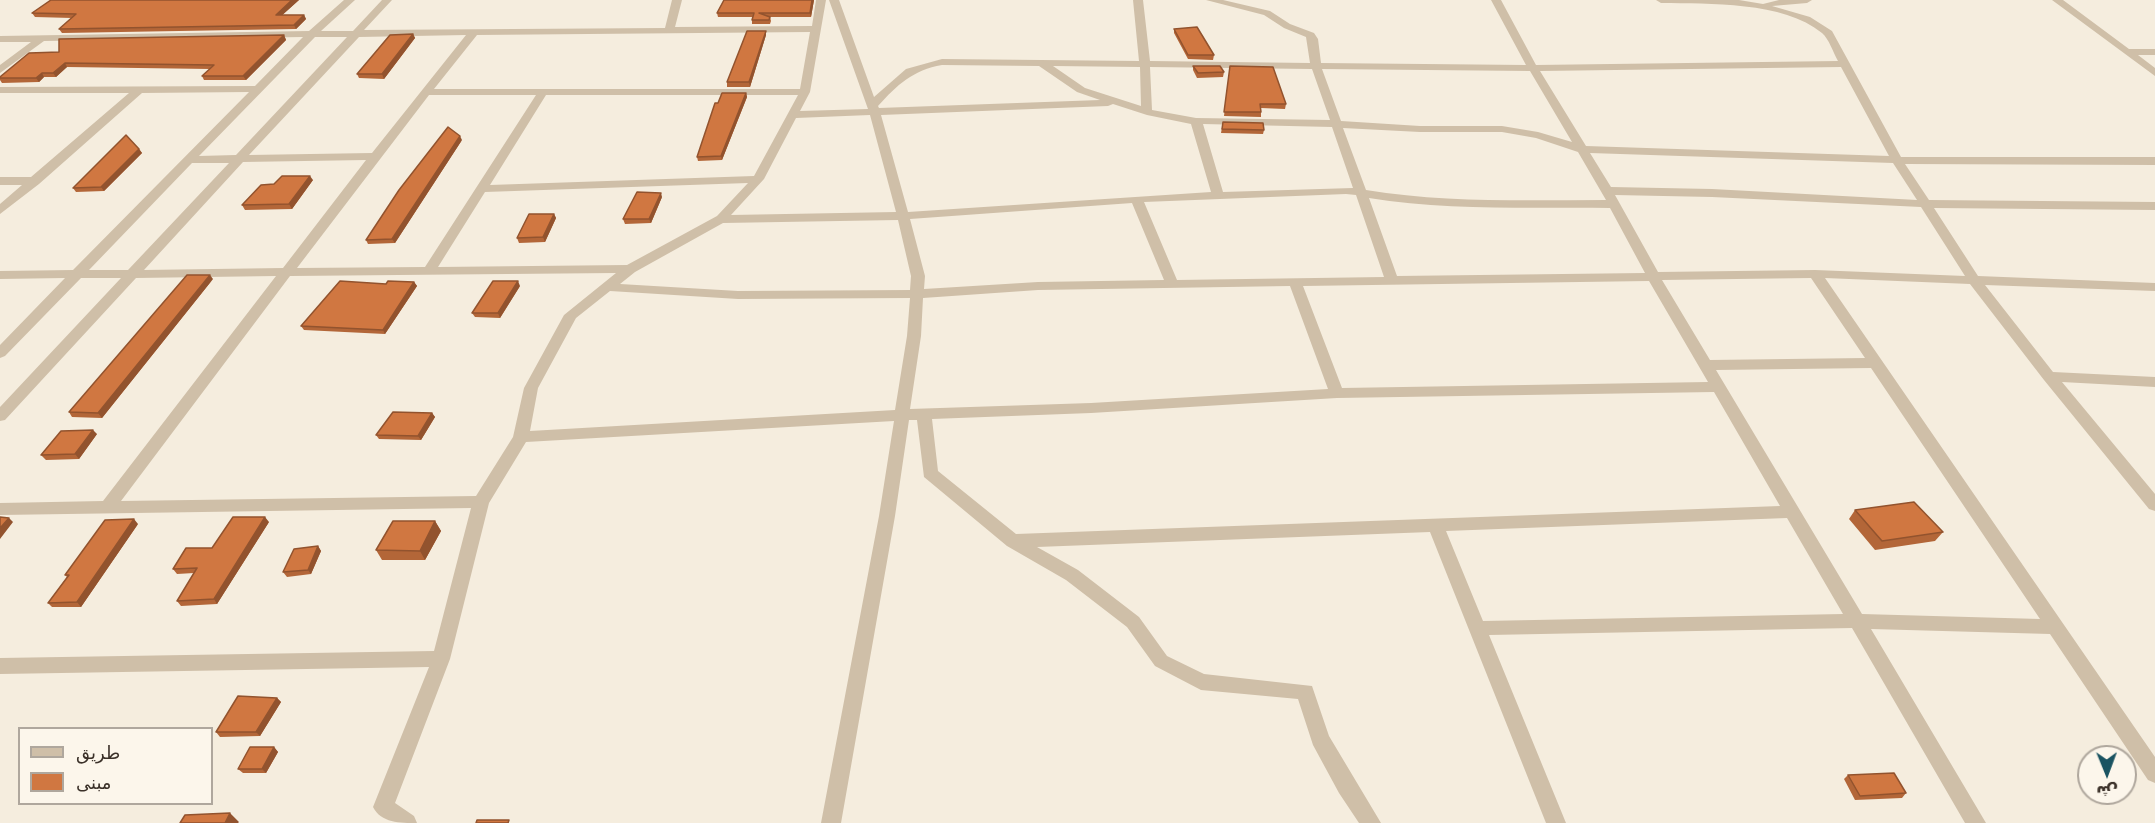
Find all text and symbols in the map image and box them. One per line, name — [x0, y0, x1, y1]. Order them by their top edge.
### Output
legend — [18, 727, 213, 805]
text: طريق — [76, 742, 120, 763]
north arrow — [2077, 745, 2137, 805]
text: مبنى — [76, 772, 112, 793]
text: ش — [2096, 782, 2118, 801]

